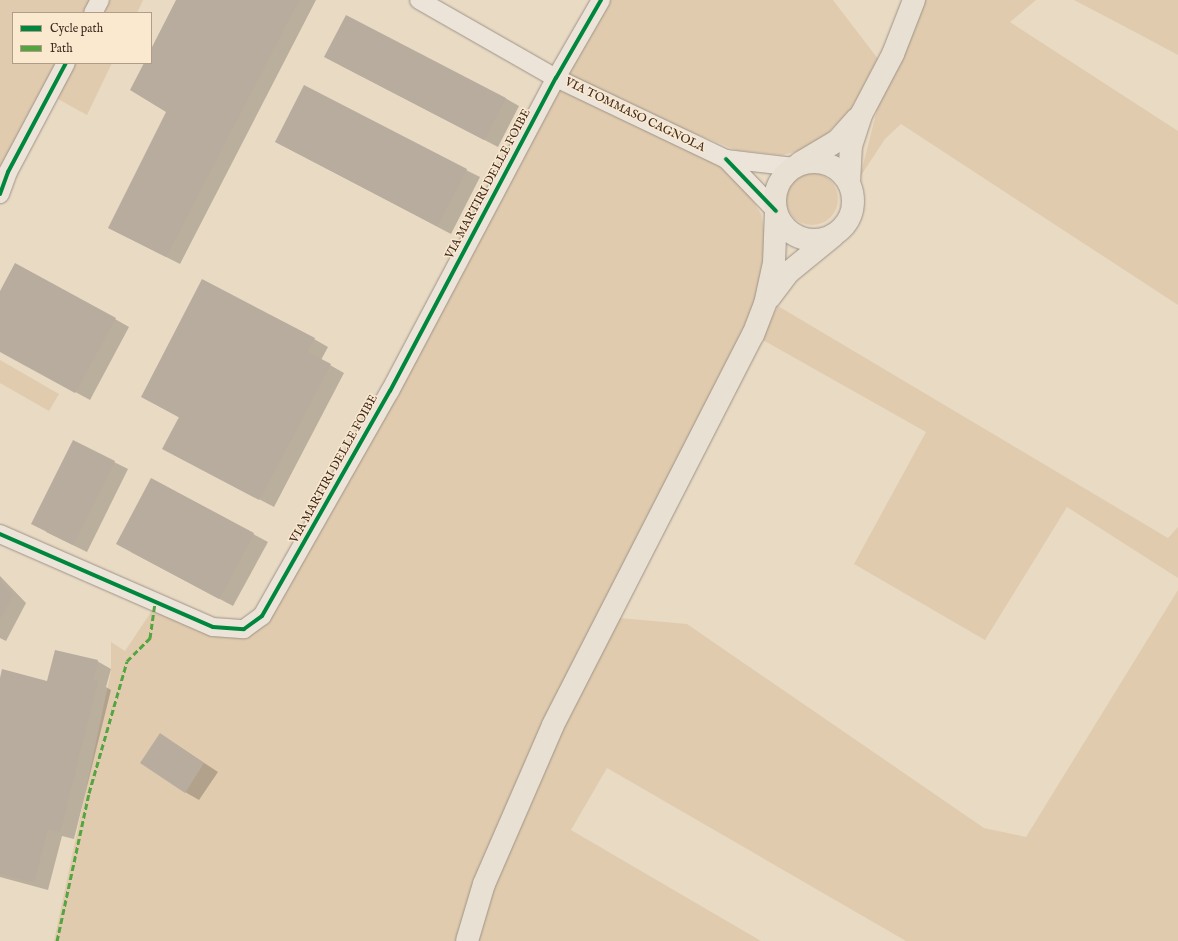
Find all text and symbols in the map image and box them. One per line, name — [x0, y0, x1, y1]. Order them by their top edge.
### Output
legend — [12, 12, 152, 64]
text: Cycle path — [50, 21, 103, 36]
text: Path — [50, 41, 73, 56]
street label: VIA TOMMASO CAGNOLA — [562, 75, 708, 155]
street label: VIA MARTIRI DELLE FOIBE — [442, 107, 534, 261]
street label: VIA MARTIRI DELLE FOIBE — [287, 392, 381, 546]

